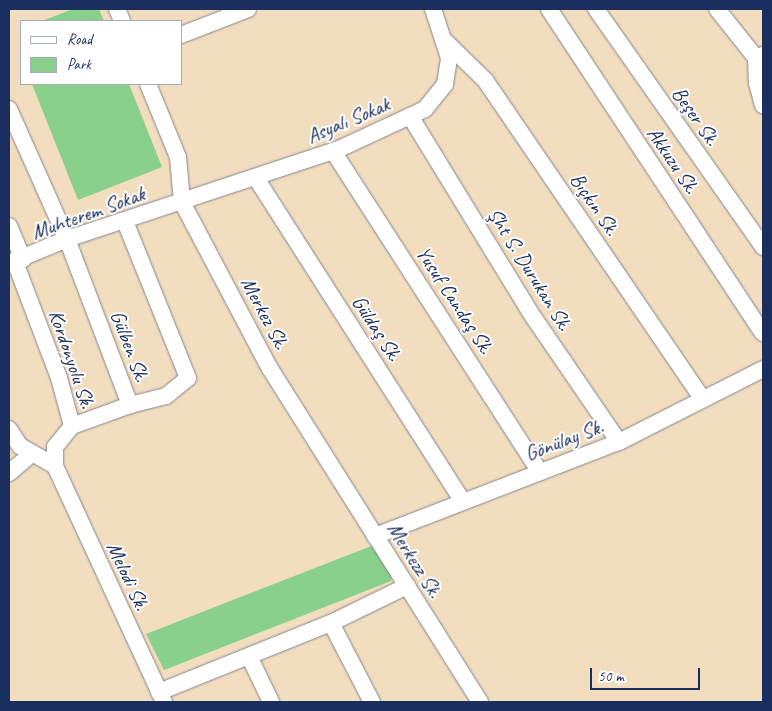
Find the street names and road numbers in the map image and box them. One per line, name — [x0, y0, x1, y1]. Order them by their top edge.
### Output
street label: Beşer Sk. — [667, 81, 725, 151]
street label: Asyalı Sokak — [303, 91, 393, 149]
street label: Akkuzu Sk. — [641, 122, 705, 198]
street label: Bıçkın Sk. — [565, 168, 625, 240]
street label: Muhterem Sokak — [28, 181, 148, 245]
street label: Şht S. Durukan Sk. — [482, 203, 578, 335]
street label: Yusuf Candaş Sk. — [411, 242, 499, 358]
street label: Merkez Sk. — [236, 273, 294, 353]
street label: Güldaş Sk. — [346, 290, 408, 366]
street label: Kordonyolu Sk. — [43, 306, 101, 412]
street label: Gülben Sk. — [105, 307, 155, 385]
street label: Gönülay Sk. — [521, 414, 607, 466]
street label: Merkezz Sk. — [382, 517, 448, 603]
street label: Melodi Sk. — [101, 538, 155, 614]

